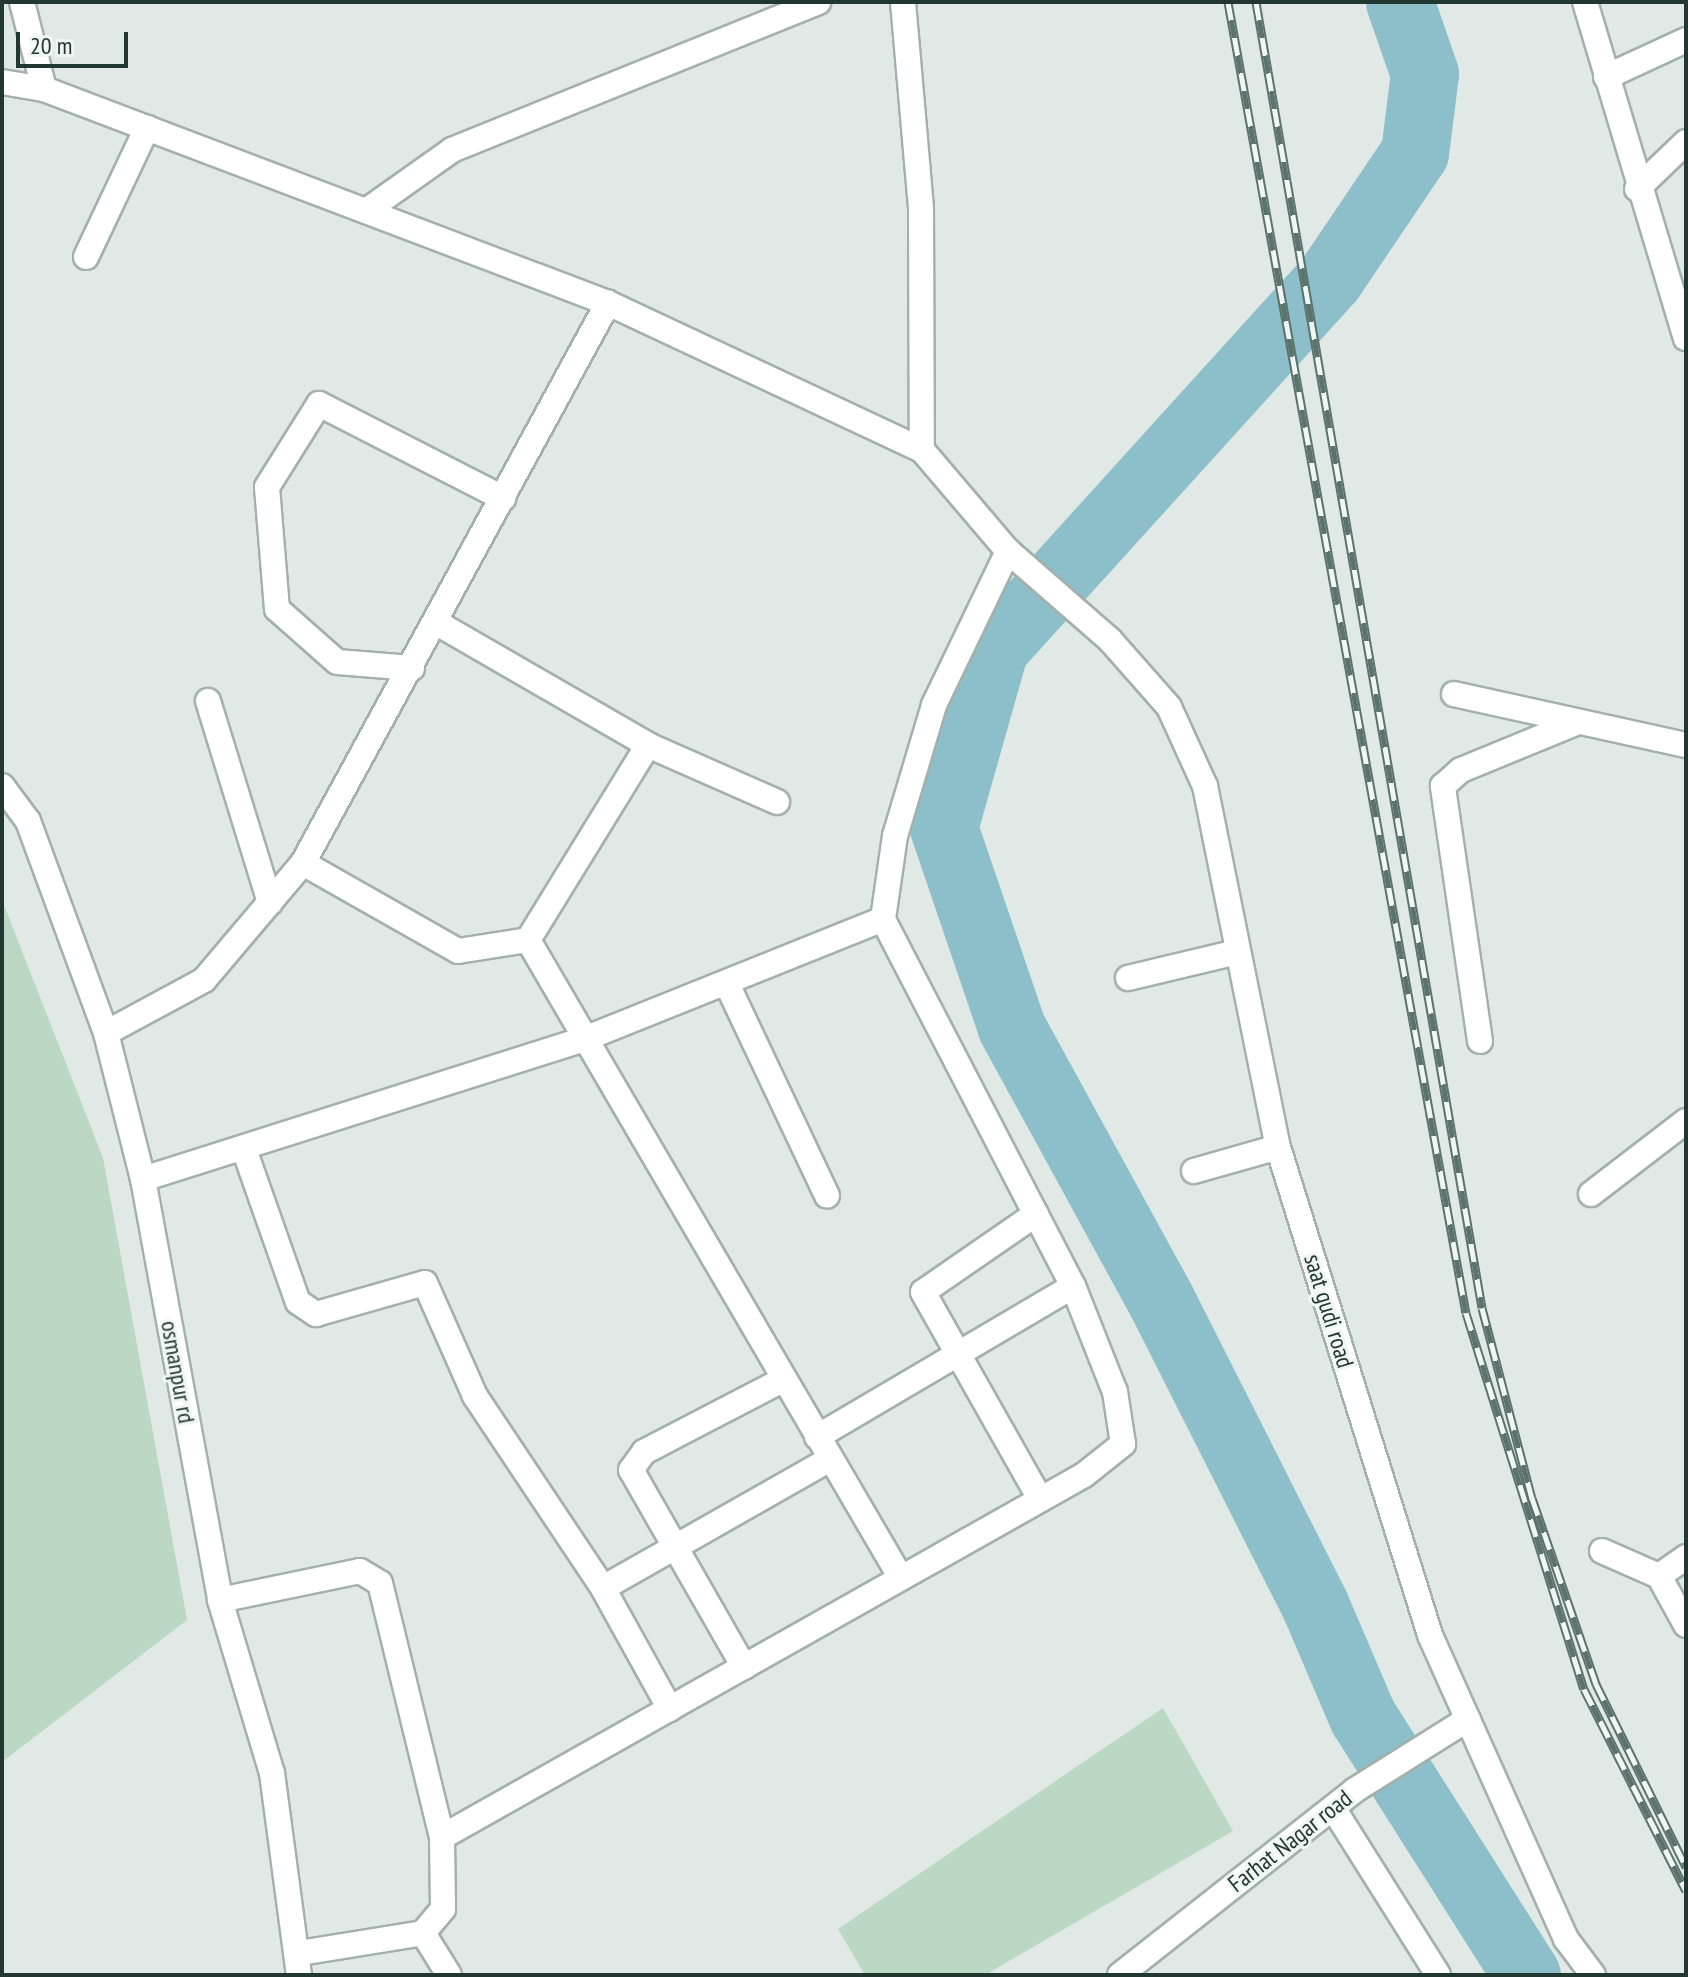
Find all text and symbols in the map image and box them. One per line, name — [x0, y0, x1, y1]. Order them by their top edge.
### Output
scale bar — [20, 16, 132, 66]
text: 20 m — [30, 30, 72, 61]
street label: saat gudi road — [1298, 1251, 1360, 1371]
street label: osmanpur rd — [155, 1318, 201, 1426]
street label: Farhat Nagar road — [1222, 1784, 1358, 1898]

